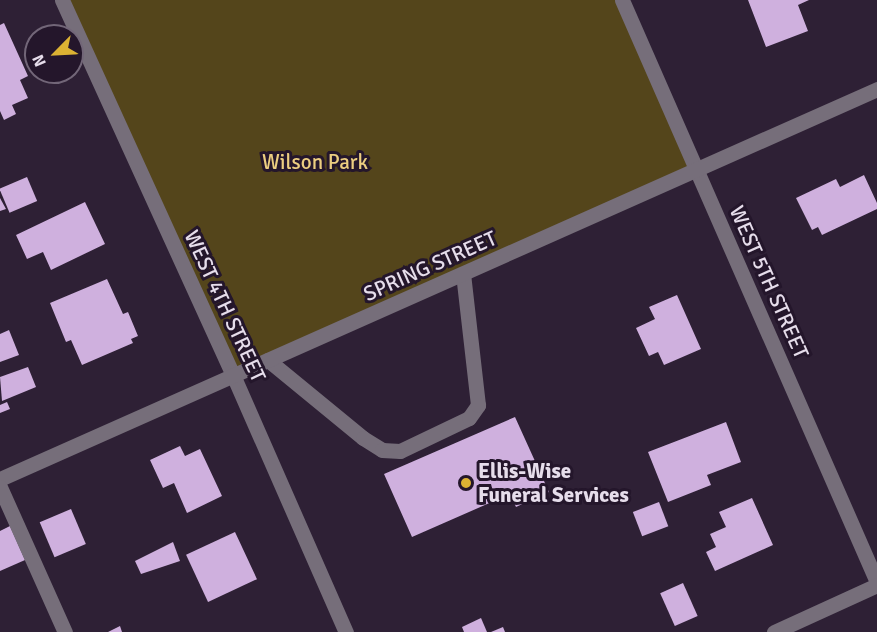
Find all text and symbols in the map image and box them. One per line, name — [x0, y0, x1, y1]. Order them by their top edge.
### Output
north arrow — [24, 24, 84, 84]
text: N — [28, 51, 51, 70]
park label: Wilson Park — [262, 149, 368, 175]
street label: WEST 5TH STREET — [724, 202, 814, 362]
street label: SPRING STREET — [360, 225, 500, 307]
street label: WEST 4TH STREET — [179, 226, 271, 386]
place label: Ellis-Wise Funeral Services — [478, 458, 629, 508]
marker: Ellis-Wise Funeral Services — [459, 476, 473, 490]

